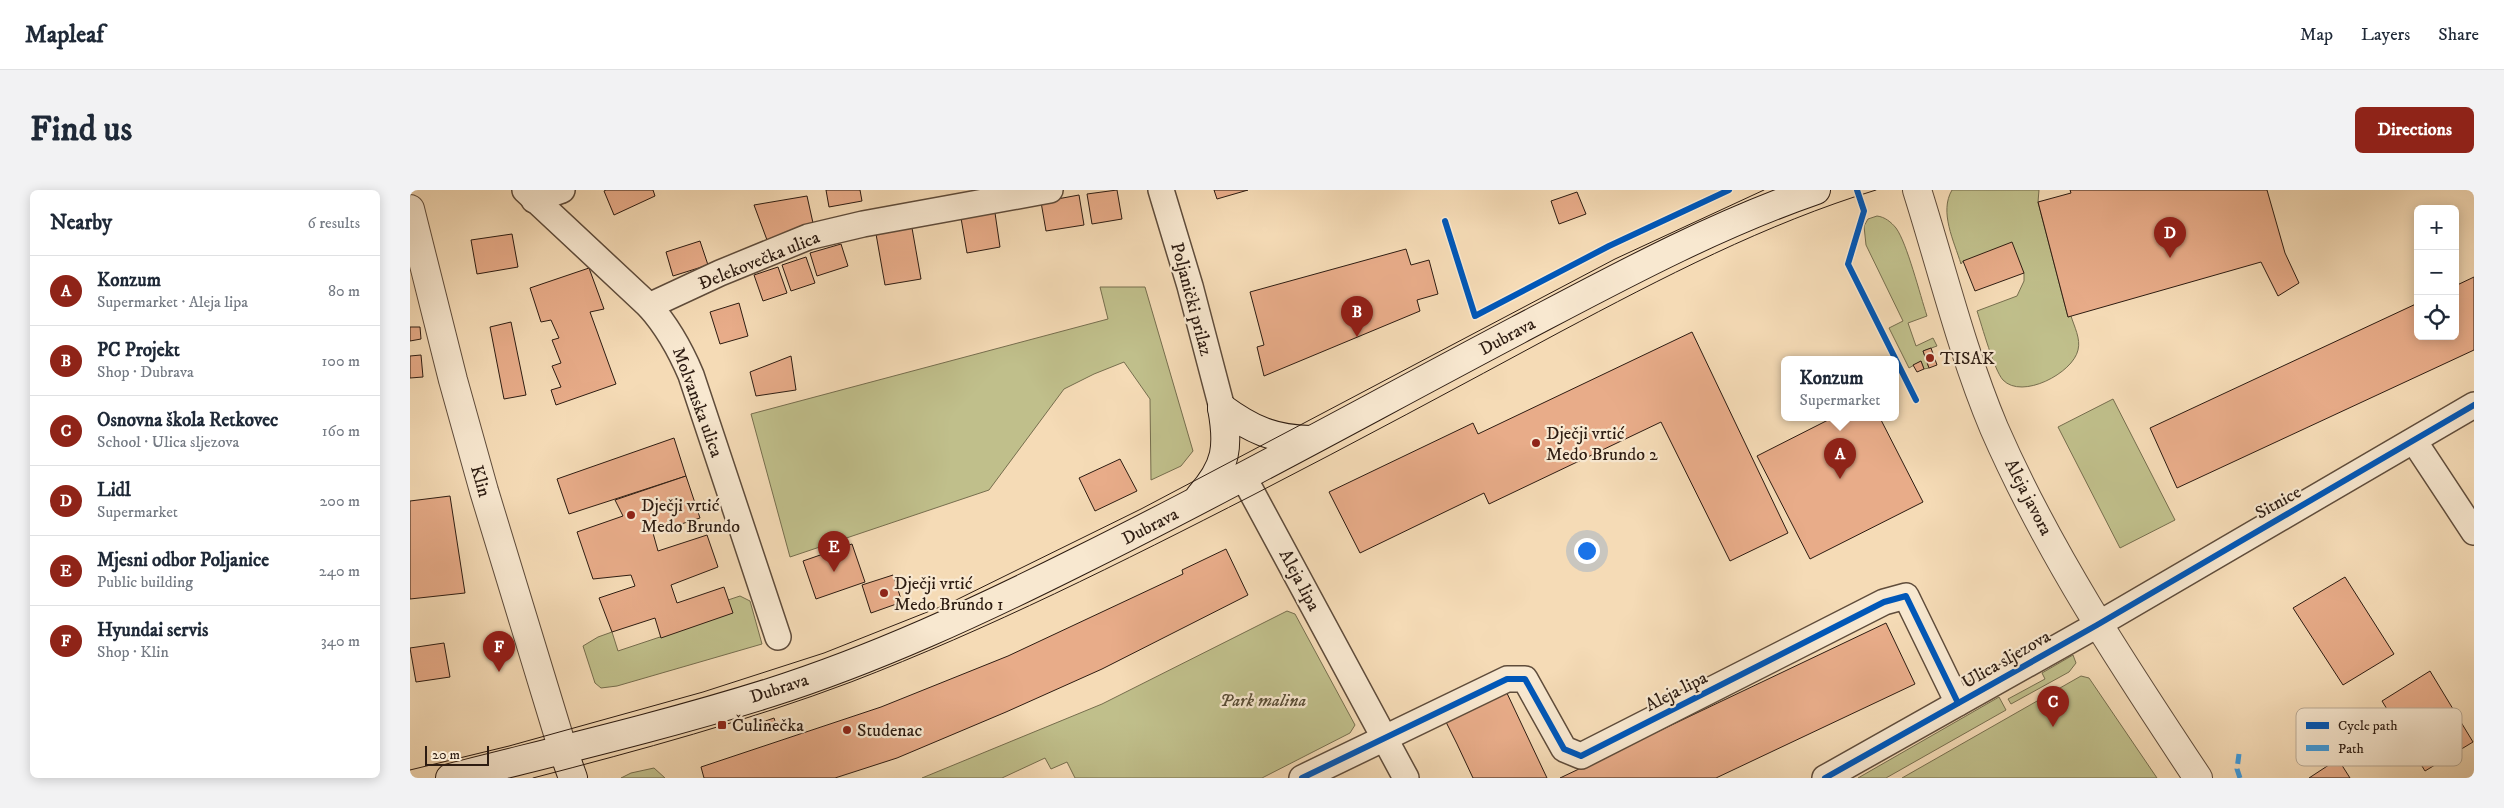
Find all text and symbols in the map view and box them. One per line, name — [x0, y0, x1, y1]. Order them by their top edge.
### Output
text: Mapleaf — [25, 20, 104, 50]
text: Map — [2300, 24, 2333, 46]
text: Layers — [2361, 24, 2410, 46]
text: Share — [2438, 24, 2479, 46]
button: Directions — [2355, 107, 2474, 153]
text: Find us — [30, 108, 132, 152]
map controls — [2414, 205, 2459, 340]
button: + — [2414, 205, 2459, 250]
text: Nearby — [50, 210, 112, 236]
text: 6 results — [307, 213, 360, 233]
pin: D — [2154, 217, 2186, 258]
street label: Đelekovečka ulica — [696, 226, 824, 295]
street label: Poljanički prilaz — [1165, 240, 1217, 359]
button: − — [2414, 250, 2459, 295]
text: Konzum — [97, 269, 161, 292]
text: A — [61, 281, 71, 301]
text: 80 m — [328, 281, 360, 301]
text: Supermarket · Aleja lipa — [97, 292, 248, 312]
button: locate — [2414, 295, 2459, 340]
pin: B — [1341, 296, 1373, 337]
street label: Dubrava — [1476, 313, 1540, 361]
text: PC Projekt — [97, 339, 180, 362]
street label: Molvanska ulica — [667, 344, 727, 461]
place label: TISAK — [1940, 348, 1995, 370]
text: B — [61, 351, 71, 371]
text: 100 m — [322, 351, 360, 371]
marker: TISAK — [1924, 352, 1936, 364]
popup — [1781, 356, 1899, 421]
text: Shop · Dubrava — [97, 362, 194, 382]
text: Konzum — [1800, 367, 1864, 390]
text: Supermarket — [1800, 390, 1880, 410]
text: Osnovna škola Retkovec — [97, 409, 278, 432]
text: C — [61, 421, 71, 441]
text: 160 m — [322, 421, 360, 441]
place label: Dječji vrtić Medo Brundo 2 — [1546, 423, 1658, 466]
text: School · Ulica sljezova — [97, 432, 239, 452]
marker: Dječji vrtić Medo Brundo 2 — [1530, 437, 1542, 449]
pin: A — [1824, 438, 1856, 479]
street label: Aleja javora — [1999, 456, 2057, 540]
street label: Klin — [465, 463, 495, 500]
text: Lidl — [97, 479, 131, 502]
street label: Sitnice — [2252, 481, 2305, 524]
text: D — [60, 491, 72, 511]
text: 200 m — [319, 491, 360, 511]
place label: Dječji vrtić Medo Brundo — [641, 495, 740, 538]
text: Supermarket — [97, 502, 178, 522]
street label: Dubrava — [1119, 503, 1183, 550]
marker: Dječji vrtić Medo Brundo — [625, 509, 637, 521]
pin: E — [818, 531, 850, 572]
your location — [1574, 538, 1600, 564]
street label: Aleja lipa — [1274, 546, 1325, 615]
text: Mjesni odbor Poljanice — [97, 549, 269, 572]
text: E — [60, 561, 72, 581]
text: 240 m — [319, 561, 360, 581]
text: Public building — [97, 572, 193, 592]
place label: Dječji vrtić Medo Brundo 1 — [894, 573, 1004, 616]
marker: Dječji vrtić Medo Brundo 1 — [878, 587, 890, 599]
text: Hyundai servis — [97, 619, 208, 642]
street label: Ulica sljezova — [1958, 626, 2055, 694]
text: F — [61, 631, 71, 651]
text: 340 m — [321, 631, 360, 651]
pin: F — [483, 631, 515, 672]
text: Shop · Klin — [97, 642, 169, 662]
street label: Aleja lipa — [1642, 667, 1712, 717]
street label: Dubrava — [747, 669, 812, 709]
pin: C — [2037, 686, 2069, 727]
park label: Park malina — [1220, 690, 1306, 712]
legend — [2296, 708, 2462, 766]
place label: Čulinečka — [732, 714, 804, 737]
text: Cycle path — [2338, 717, 2398, 735]
marker: Čulinečka — [716, 719, 728, 731]
place label: Studenac — [857, 720, 922, 742]
marker: Studenac — [841, 724, 853, 736]
text: Path — [2338, 740, 2365, 758]
scale bar — [425, 743, 489, 766]
text: 20 m — [432, 746, 460, 764]

